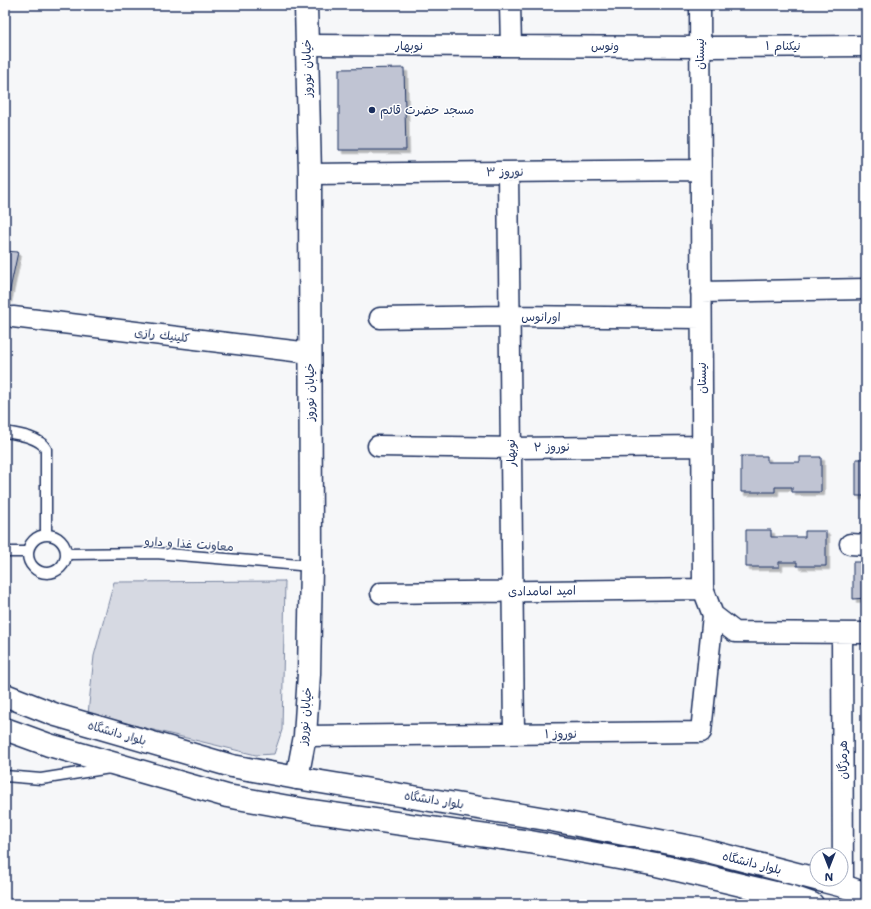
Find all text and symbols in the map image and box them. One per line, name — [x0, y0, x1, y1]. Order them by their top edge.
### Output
street label: نوبهار — [394, 38, 423, 54]
street label: ونوس — [591, 38, 619, 54]
street label: نیستان — [692, 38, 708, 70]
street label: نیکنام ۱ — [766, 38, 800, 55]
street label: خیابان نوروز — [298, 39, 316, 98]
place label: مسجد حضرت قائم — [380, 102, 474, 119]
marker: مسجد حضرت قائم — [367, 105, 377, 115]
street label: نوروز ۳ — [486, 164, 524, 180]
street label: اورانوس — [521, 309, 561, 325]
street label: كلينيك رازی — [133, 324, 191, 346]
street label: نیستان — [694, 362, 710, 394]
street label: خیابان نوروز — [302, 363, 318, 422]
street label: نوبهار — [503, 439, 519, 468]
street label: نوروز ۲ — [534, 439, 570, 455]
street label: معاونت غذا و دارو — [143, 533, 234, 555]
street label: امید امامدادی — [508, 582, 576, 600]
street label: خیابان نوروز — [294, 686, 315, 747]
street label: بلوار دانشگاه — [86, 717, 148, 749]
street label: نوروز ۱ — [545, 726, 577, 742]
street label: هرمزگان — [835, 740, 851, 780]
street label: بلوار دانشگاه — [403, 787, 465, 813]
north arrow — [809, 847, 849, 887]
street label: بلوار دانشگاه — [721, 848, 783, 878]
text: N — [824, 869, 833, 884]

